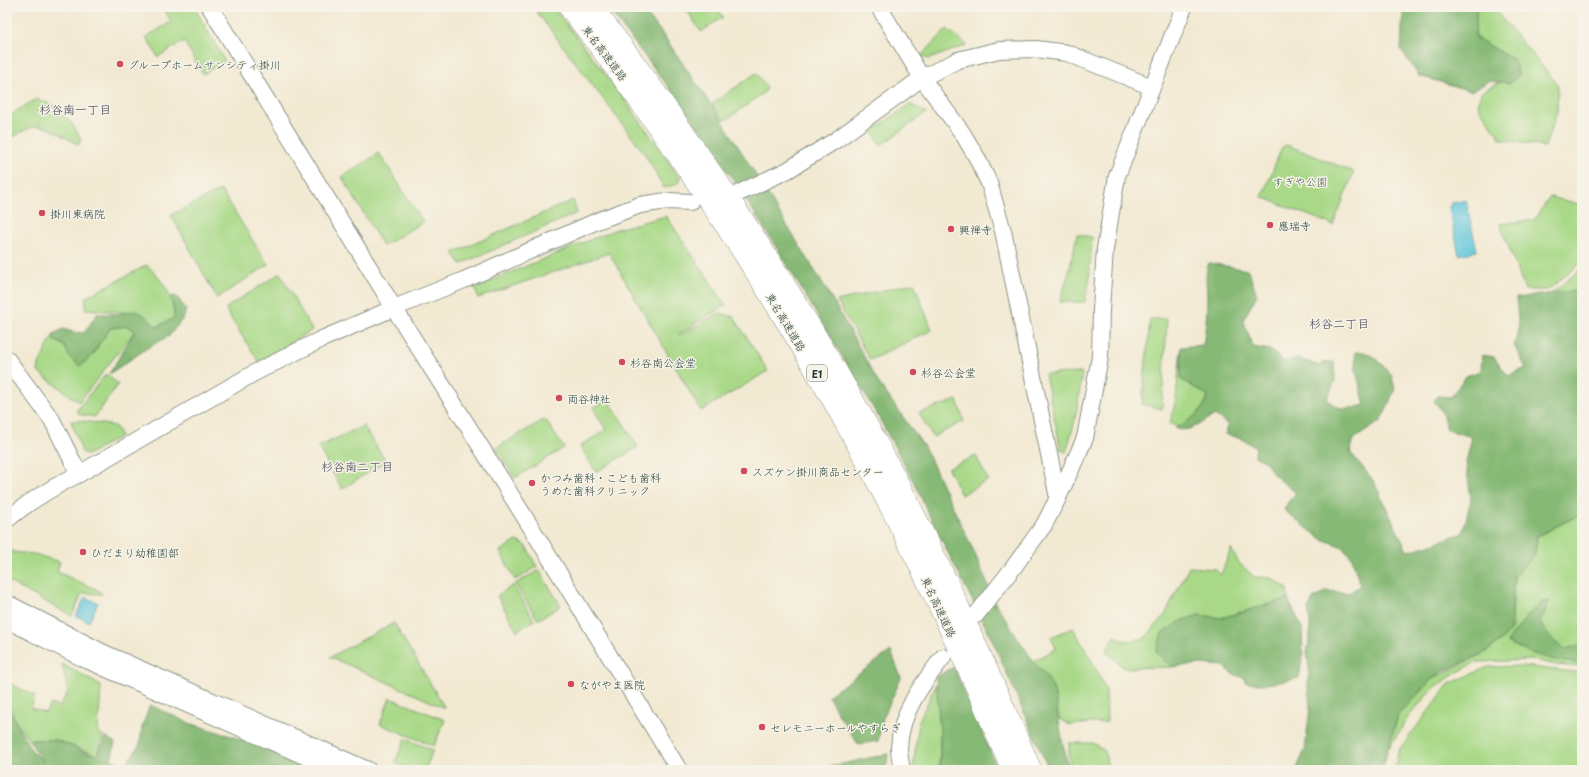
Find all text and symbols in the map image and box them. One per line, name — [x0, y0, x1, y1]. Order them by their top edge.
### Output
street label: 東名高速道路 — [578, 22, 632, 84]
place label: グループホームサンシティ掛川 — [128, 56, 281, 73]
marker: グループホームサンシティ掛川 — [115, 59, 125, 69]
district label: 杉谷南一丁目 — [39, 100, 111, 118]
park label: すぎや公園 — [1273, 173, 1327, 190]
place label: 掛川東病院 — [50, 205, 105, 222]
marker: 掛川東病院 — [37, 208, 47, 218]
place label: 應瑞寺 — [1278, 217, 1311, 234]
marker: 應瑞寺 — [1265, 220, 1275, 230]
place label: 興禅寺 — [959, 221, 992, 238]
marker: 興禅寺 — [946, 224, 956, 234]
street label: 東名高速道路 — [762, 289, 810, 355]
district label: 杉谷二丁目 — [1309, 314, 1369, 332]
place label: 杉谷南公会堂 — [630, 354, 696, 371]
marker: 杉谷南公会堂 — [617, 357, 627, 367]
place label: 杉谷公会堂 — [921, 364, 976, 381]
road number: E1 — [807, 365, 827, 381]
marker: 杉谷公会堂 — [908, 367, 918, 377]
place label: 両谷神社 — [567, 390, 611, 407]
marker: 両谷神社 — [554, 393, 564, 403]
district label: 杉谷南二丁目 — [321, 457, 393, 475]
place label: スズケン掛川商品センター — [752, 463, 884, 480]
marker: スズケン掛川商品センター — [739, 466, 749, 476]
place label: かつみ歯科・こども歯科 うめた歯科クリニック — [540, 469, 661, 499]
marker: かつみ歯科・こども歯科 うめた歯科クリニック — [527, 478, 537, 488]
place label: ひだまり幼稚園部 — [91, 544, 179, 561]
marker: ひだまり幼稚園部 — [78, 547, 88, 557]
street label: 東名高速道路 — [917, 573, 961, 641]
place label: ながやま医院 — [579, 676, 645, 693]
marker: ながやま医院 — [566, 679, 576, 689]
place label: セレモニーホールやすらぎ — [770, 719, 901, 736]
marker: セレモニーホールやすらぎ — [757, 722, 767, 732]

